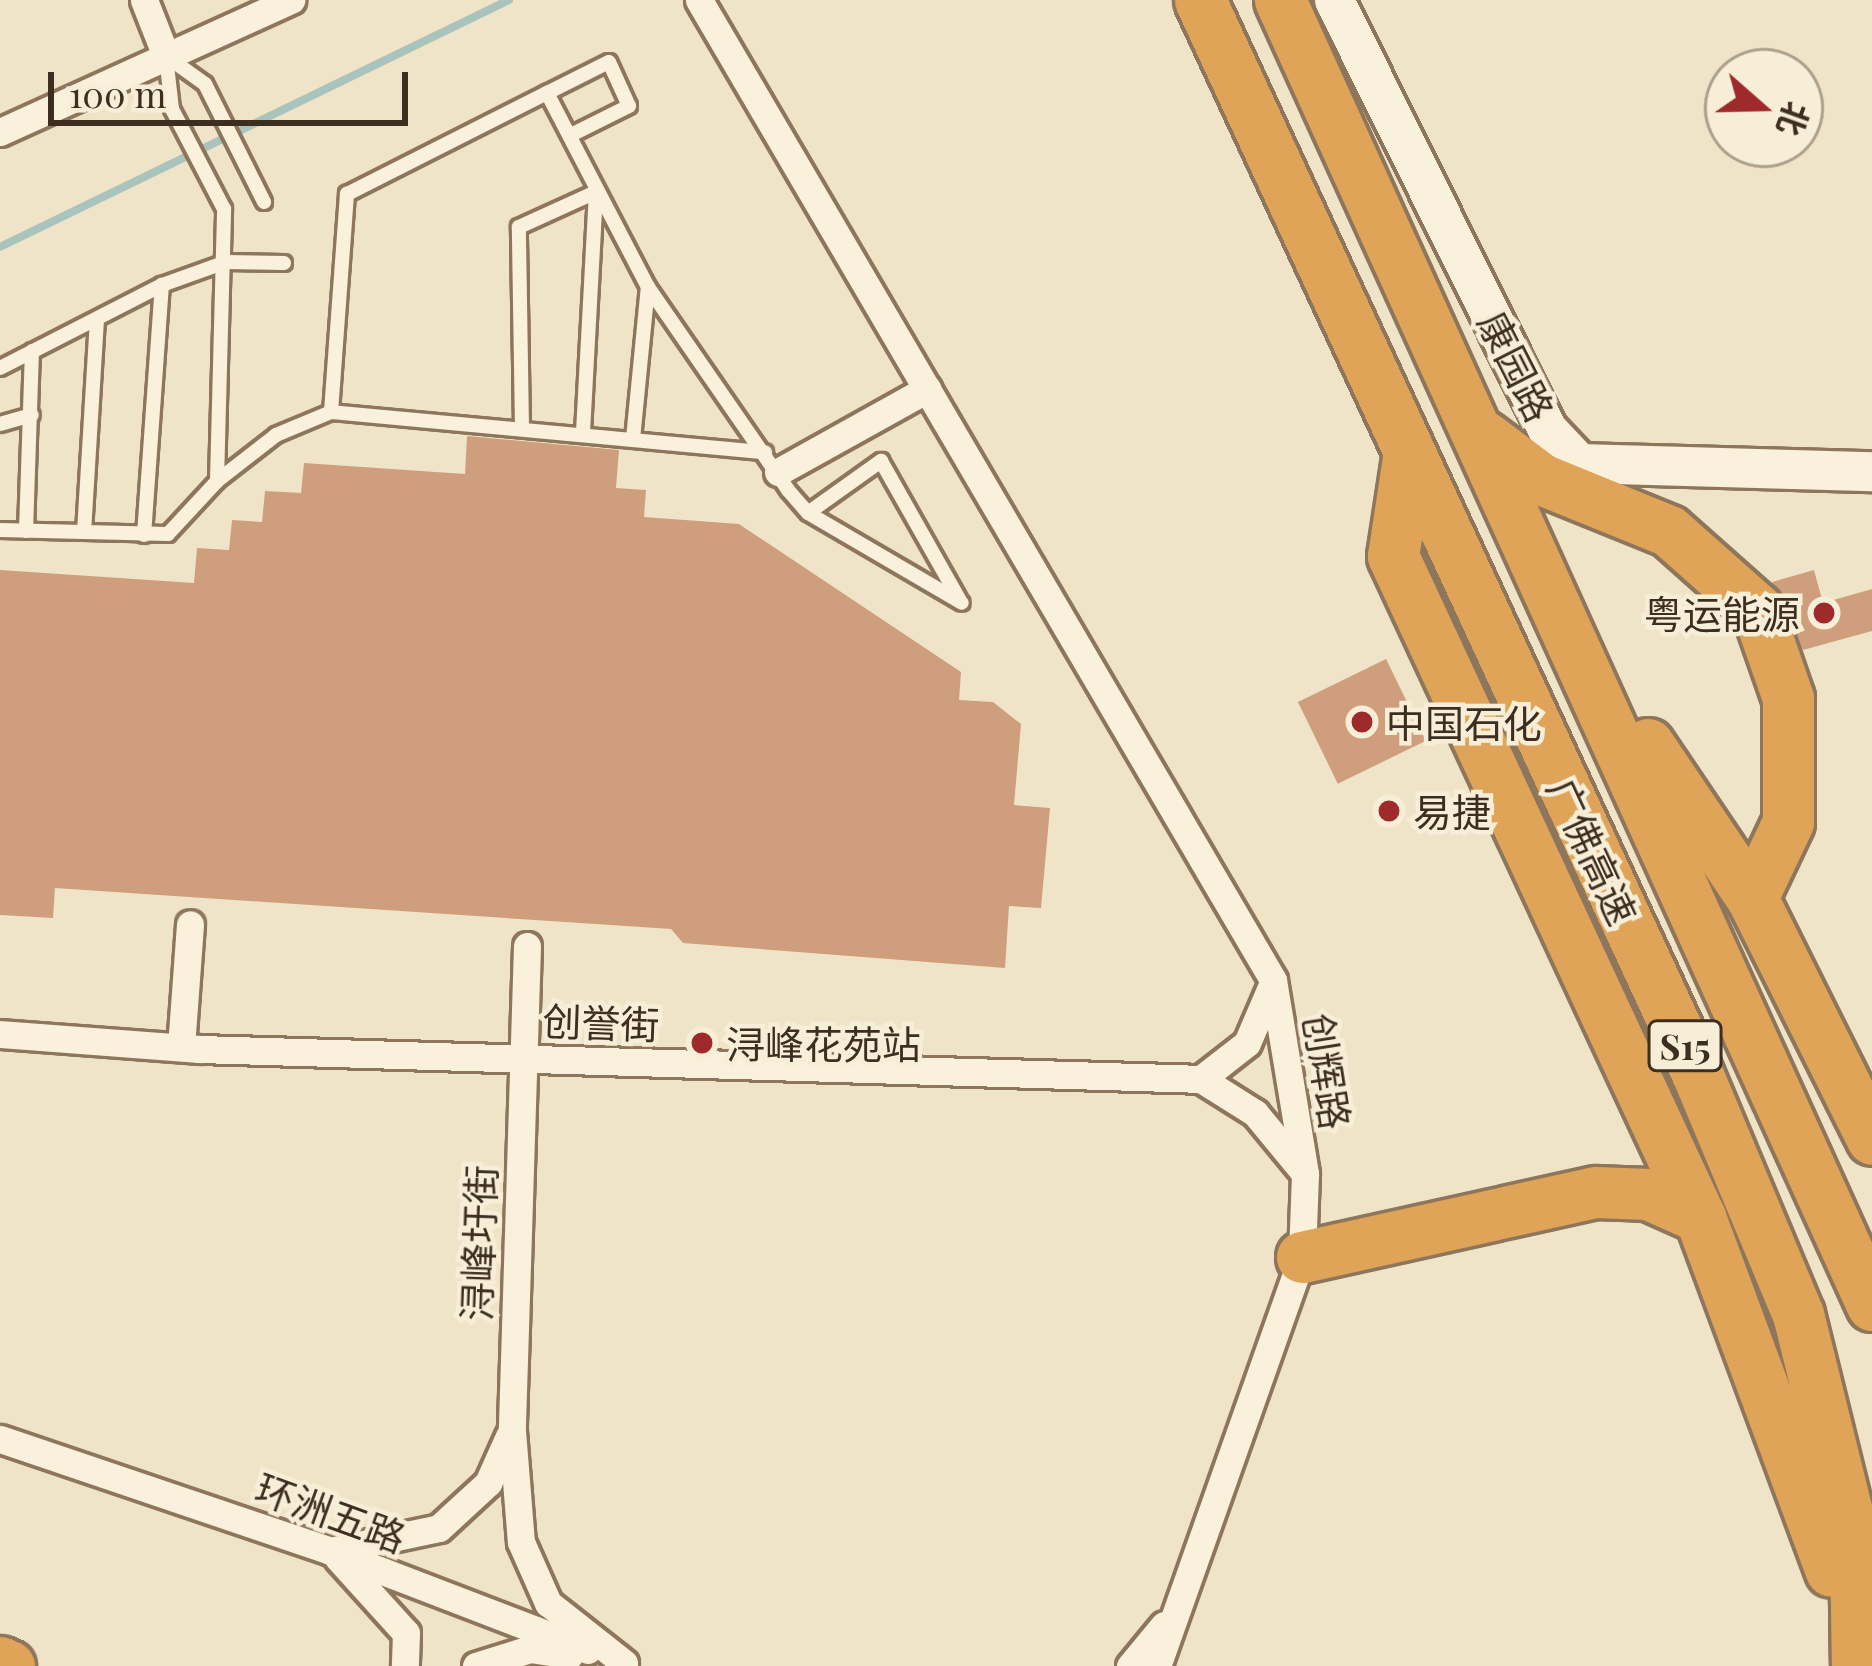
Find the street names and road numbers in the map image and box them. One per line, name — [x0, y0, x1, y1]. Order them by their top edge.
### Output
street label: 康园路 — [1470, 303, 1564, 429]
street label: 广佛高速 — [1539, 770, 1647, 932]
street label: 创誉街 — [542, 997, 660, 1047]
street label: 创辉路 — [1296, 1010, 1360, 1132]
road number: S15 — [1646, 1016, 1724, 1076]
street label: 浔峰圩街 — [452, 1164, 504, 1322]
street label: 环洲五路 — [250, 1463, 412, 1561]

